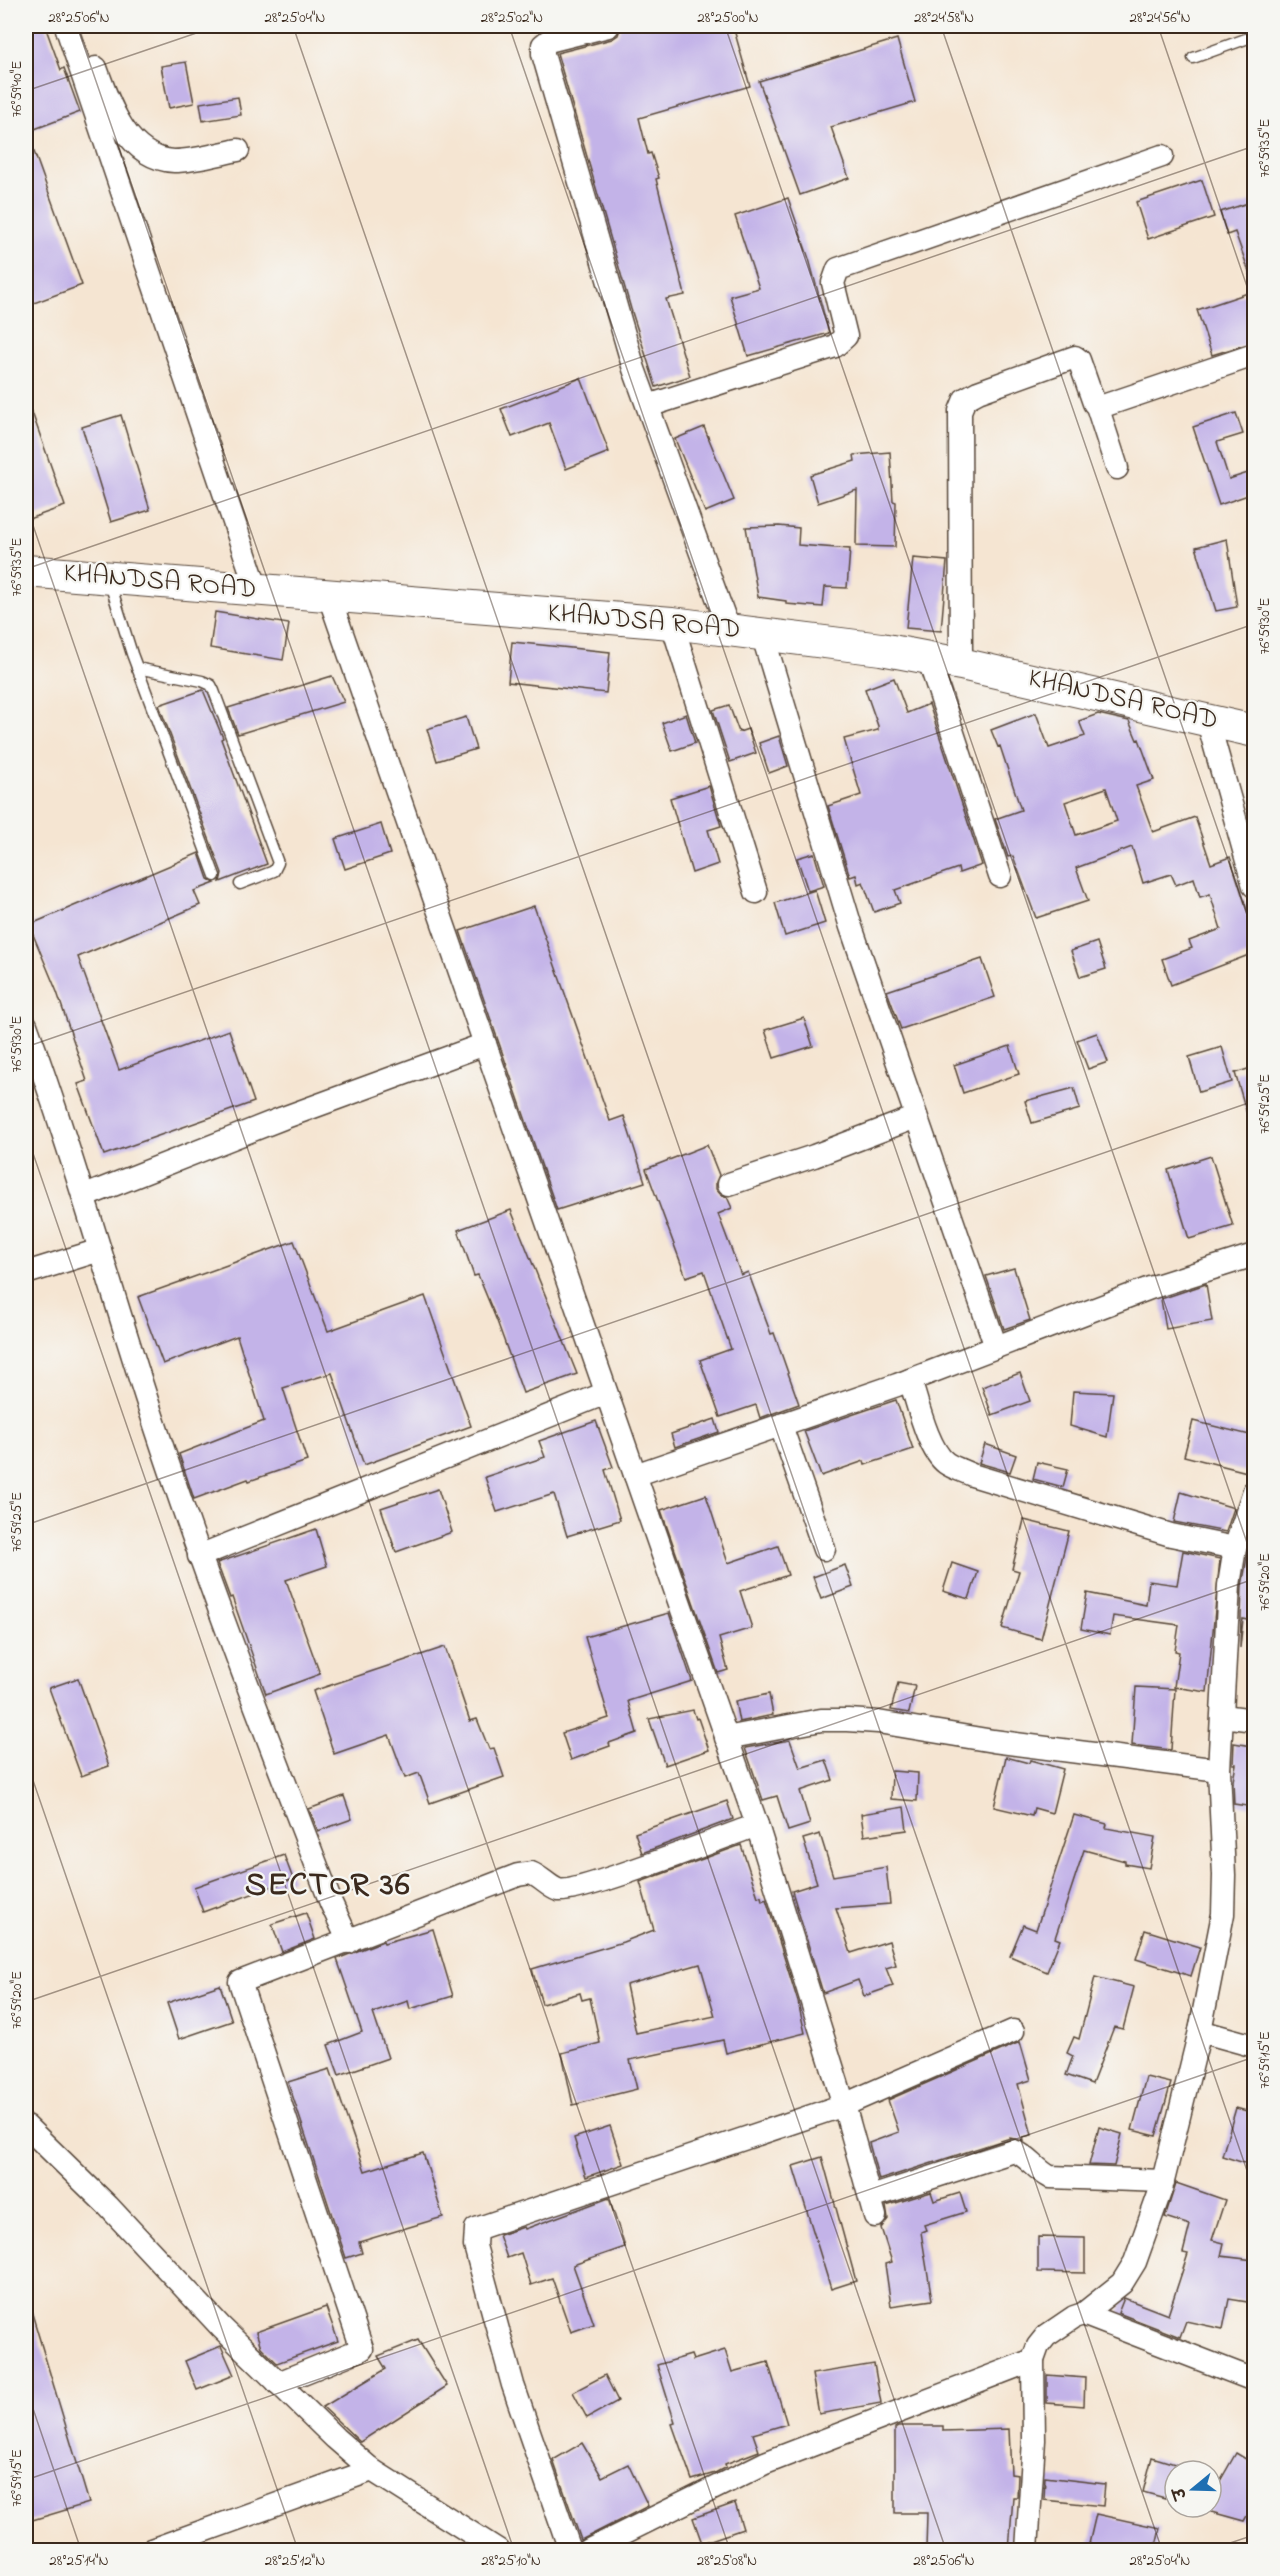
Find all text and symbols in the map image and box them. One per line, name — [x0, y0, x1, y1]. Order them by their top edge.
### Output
text: 28°25'06"N — [48, 7, 110, 29]
text: 28°25'04"N — [264, 7, 326, 29]
text: 28°25'02"N — [481, 7, 543, 29]
text: 28°25'00"N — [697, 7, 759, 29]
text: 28°24'58"N — [914, 7, 974, 29]
text: 28°24'56"N — [1129, 7, 1191, 29]
text: 76°59'40"E — [6, 61, 28, 117]
text: 76°59'35"E — [1254, 119, 1276, 177]
text: 76°59'35"E — [6, 538, 28, 596]
street label: KHANDSA ROAD — [62, 554, 258, 610]
street label: KHANDSA ROAD — [546, 594, 742, 650]
text: 76°59'30"E — [1254, 598, 1276, 654]
street label: KHANDSA ROAD — [1024, 659, 1222, 741]
text: 76°59'30"E — [6, 1016, 28, 1072]
text: 76°59'25"E — [1254, 1074, 1276, 1134]
text: 76°59'25"E — [6, 1492, 28, 1552]
text: 76°59'20"E — [1254, 1553, 1276, 1611]
district label: SECTOR 36 — [245, 1862, 411, 1910]
text: 76°59'20"E — [6, 1971, 28, 2029]
text: 76°59'15"E — [1254, 2031, 1276, 2089]
text: 76°59'15"E — [6, 2449, 28, 2507]
north arrow — [1163, 2459, 1223, 2519]
text: उ — [1167, 2483, 1194, 2504]
text: 28°25'14"N — [49, 2550, 109, 2572]
text: 28°25'12"N — [265, 2550, 325, 2572]
text: 28°25'10"N — [481, 2550, 541, 2572]
text: 28°25'08"N — [697, 2550, 757, 2572]
text: 28°25'06"N — [913, 2550, 975, 2572]
text: 28°25'04"N — [1129, 2550, 1191, 2572]

